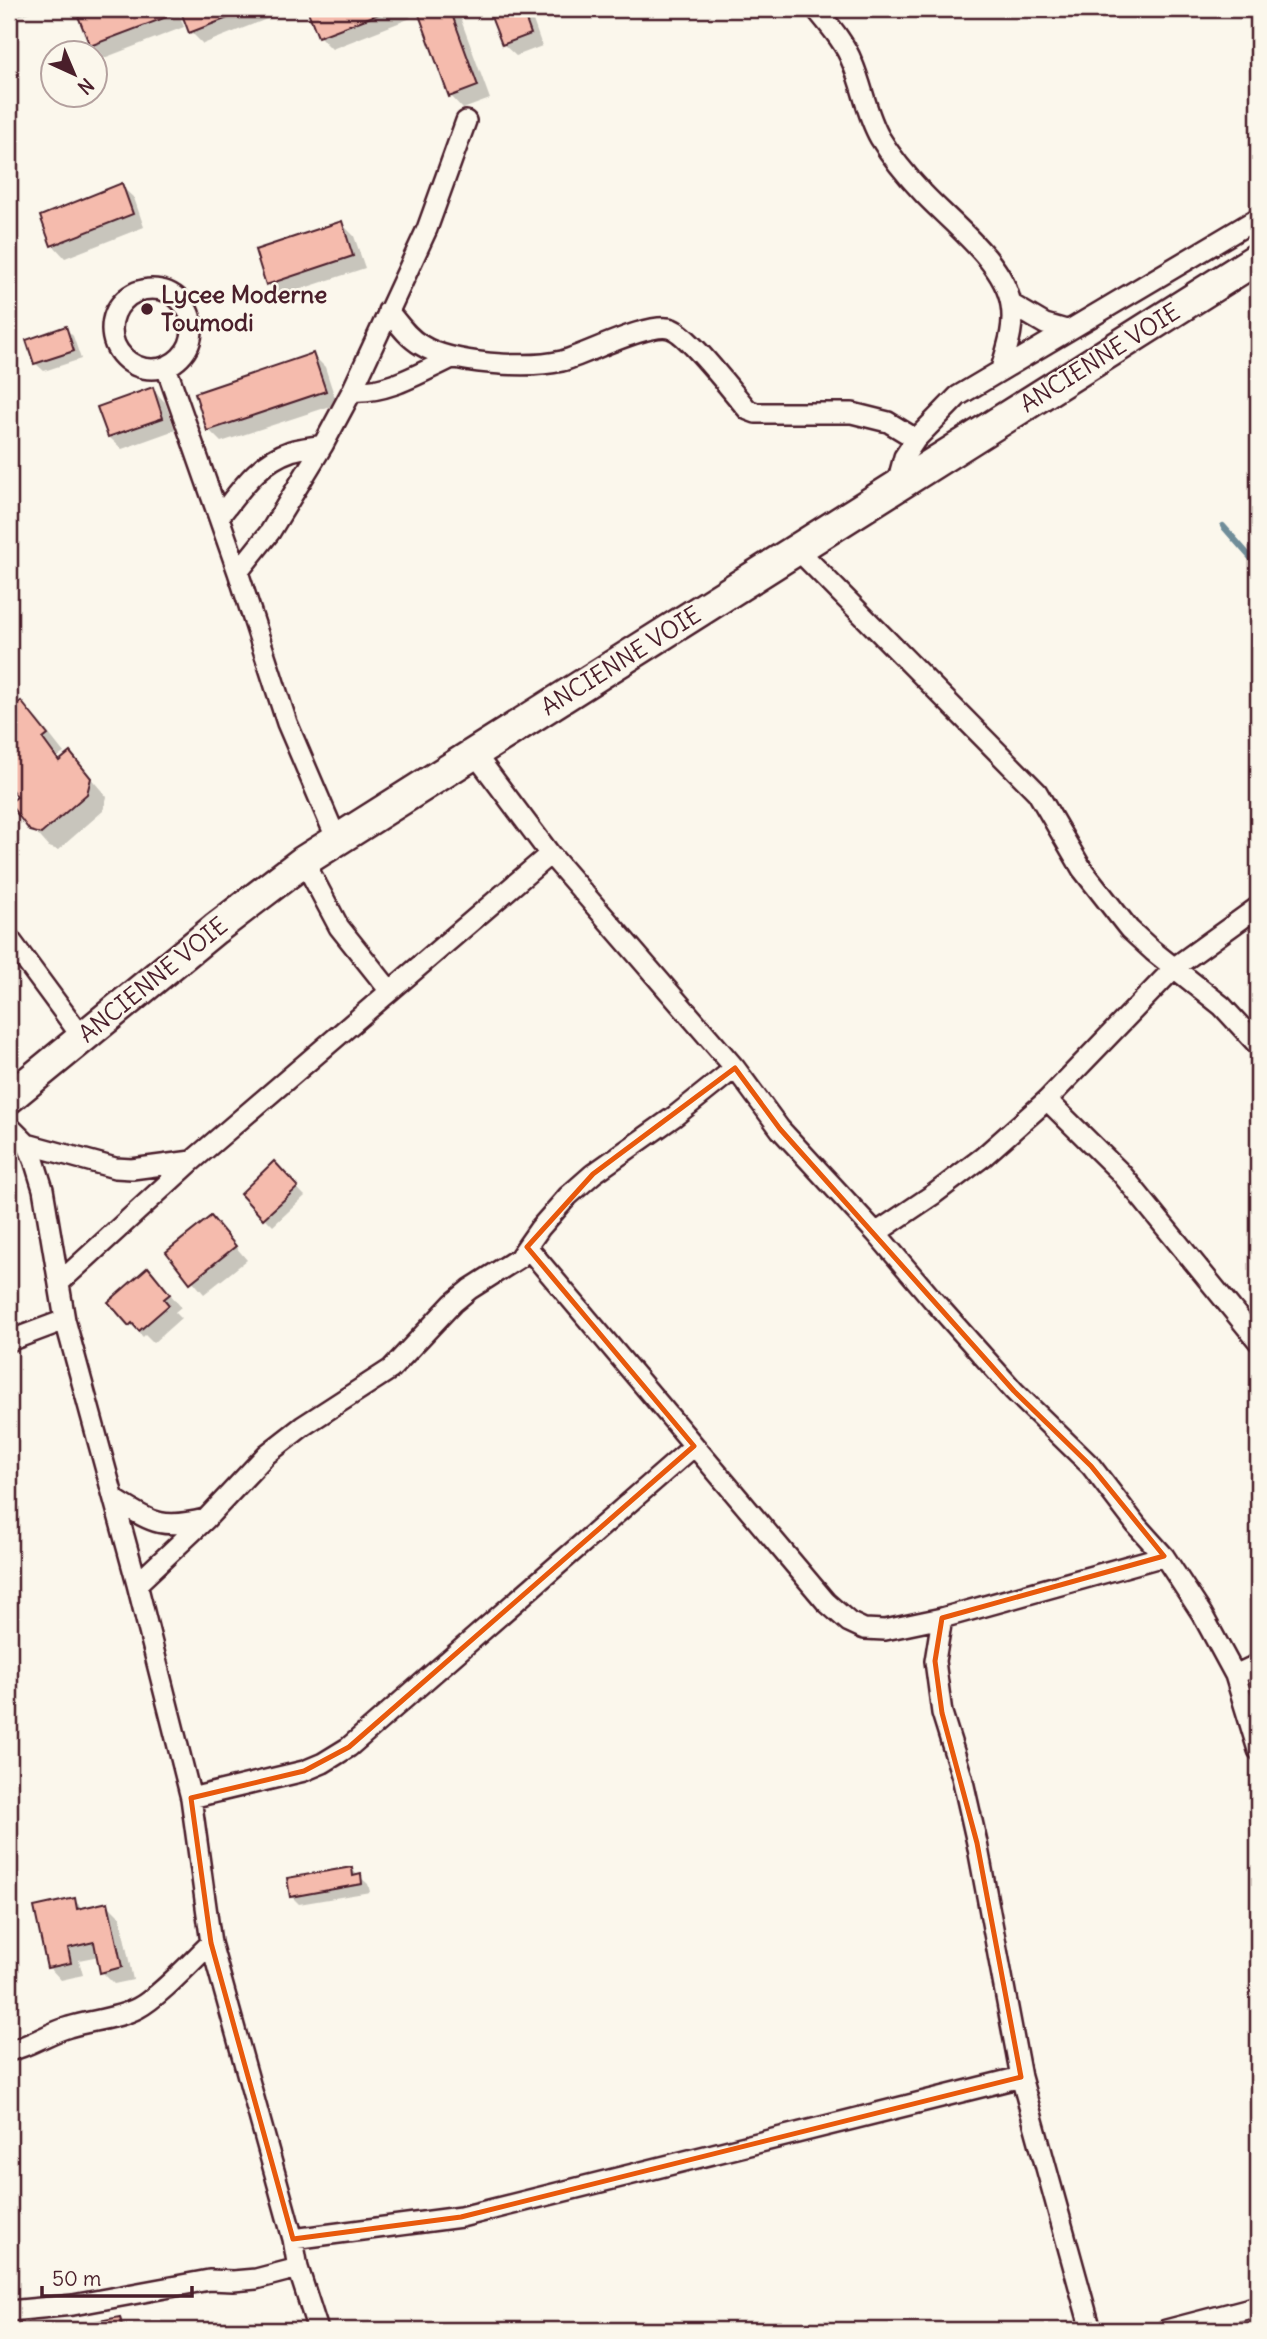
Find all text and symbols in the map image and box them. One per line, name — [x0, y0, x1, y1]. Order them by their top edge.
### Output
north arrow — [38, 38, 108, 108]
text: N — [73, 73, 99, 99]
place label: Lycee Moderne Toumodi — [161, 279, 327, 337]
street label: ANCIENNE VOIE — [1014, 296, 1185, 418]
marker: Lycee Moderne Toumodi — [139, 301, 155, 317]
street label: ANCIENNE VOIE — [535, 599, 706, 721]
street label: ANCIENNE VOIE — [72, 910, 233, 1048]
scale bar — [42, 2255, 192, 2299]
text: 50 m — [52, 2265, 101, 2292]

